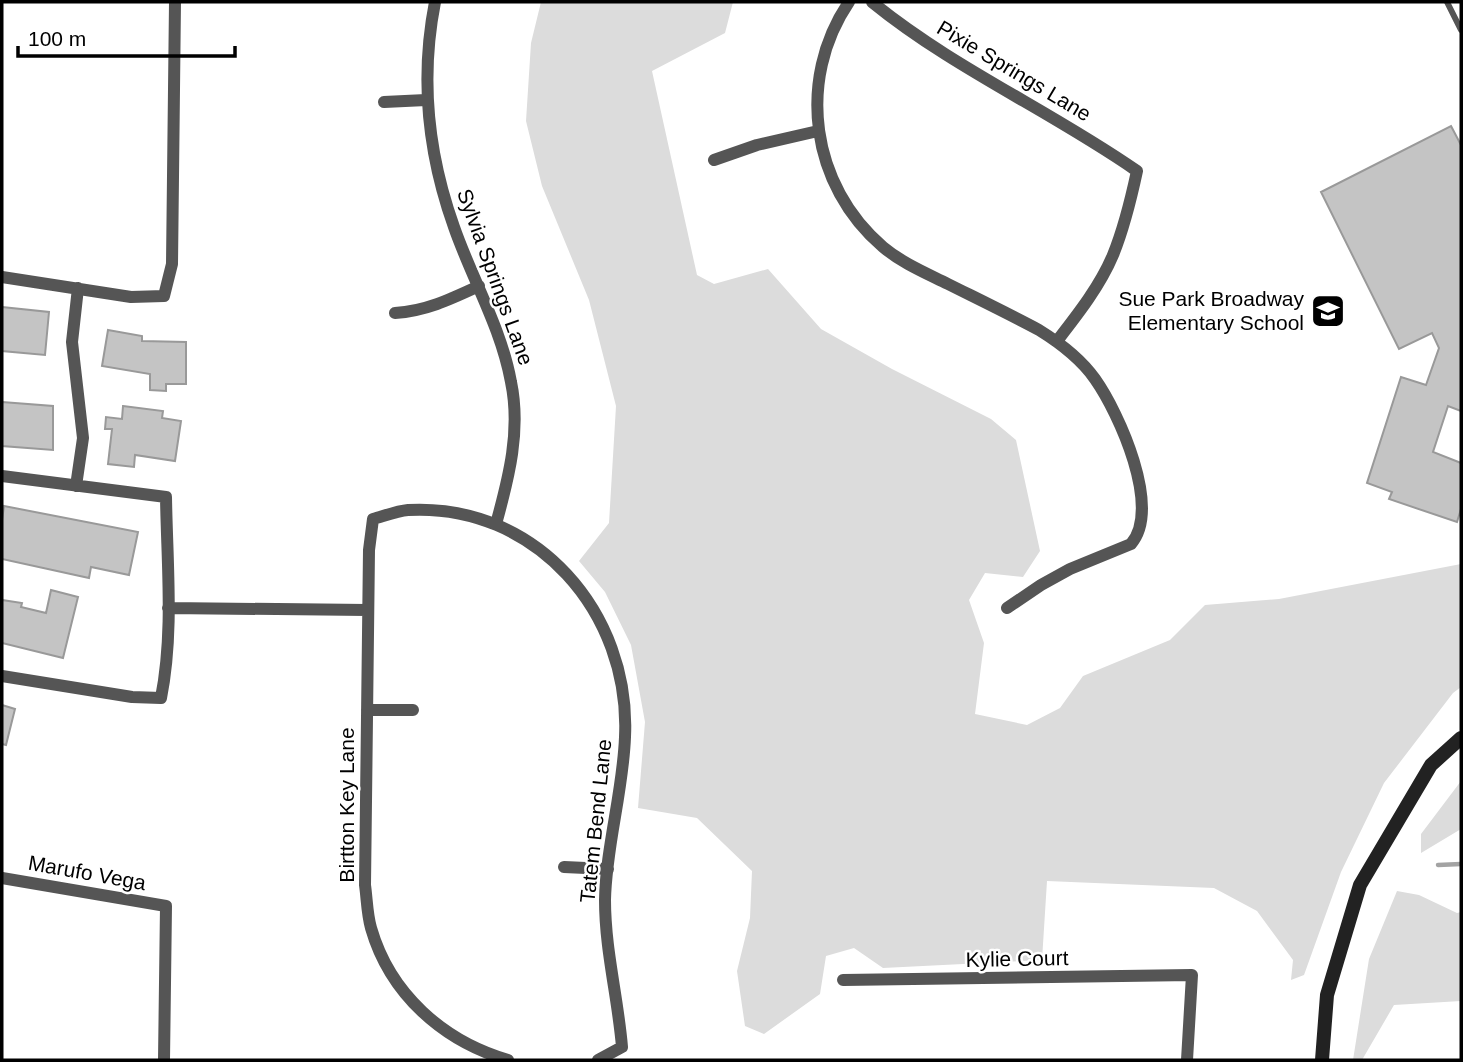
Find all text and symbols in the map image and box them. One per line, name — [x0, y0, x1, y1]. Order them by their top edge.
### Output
scale bar — [18, 14, 234, 58]
street label: Pixie Springs Lane — [933, 16, 1095, 126]
text: 100 m — [28, 27, 86, 50]
street label: Sylvia Springs Lane — [453, 186, 538, 368]
place label: Sue Park Broadway Elementary School — [1118, 287, 1304, 334]
school or university icon: Sue Park Broadway Elementary School — [1309, 292, 1347, 330]
street label: Birtton Key Lane — [335, 727, 358, 883]
street label: Tatem Bend Lane — [575, 738, 616, 904]
street label: Marufo Vega — [26, 851, 148, 894]
street label: Kylie Court — [965, 946, 1069, 971]

